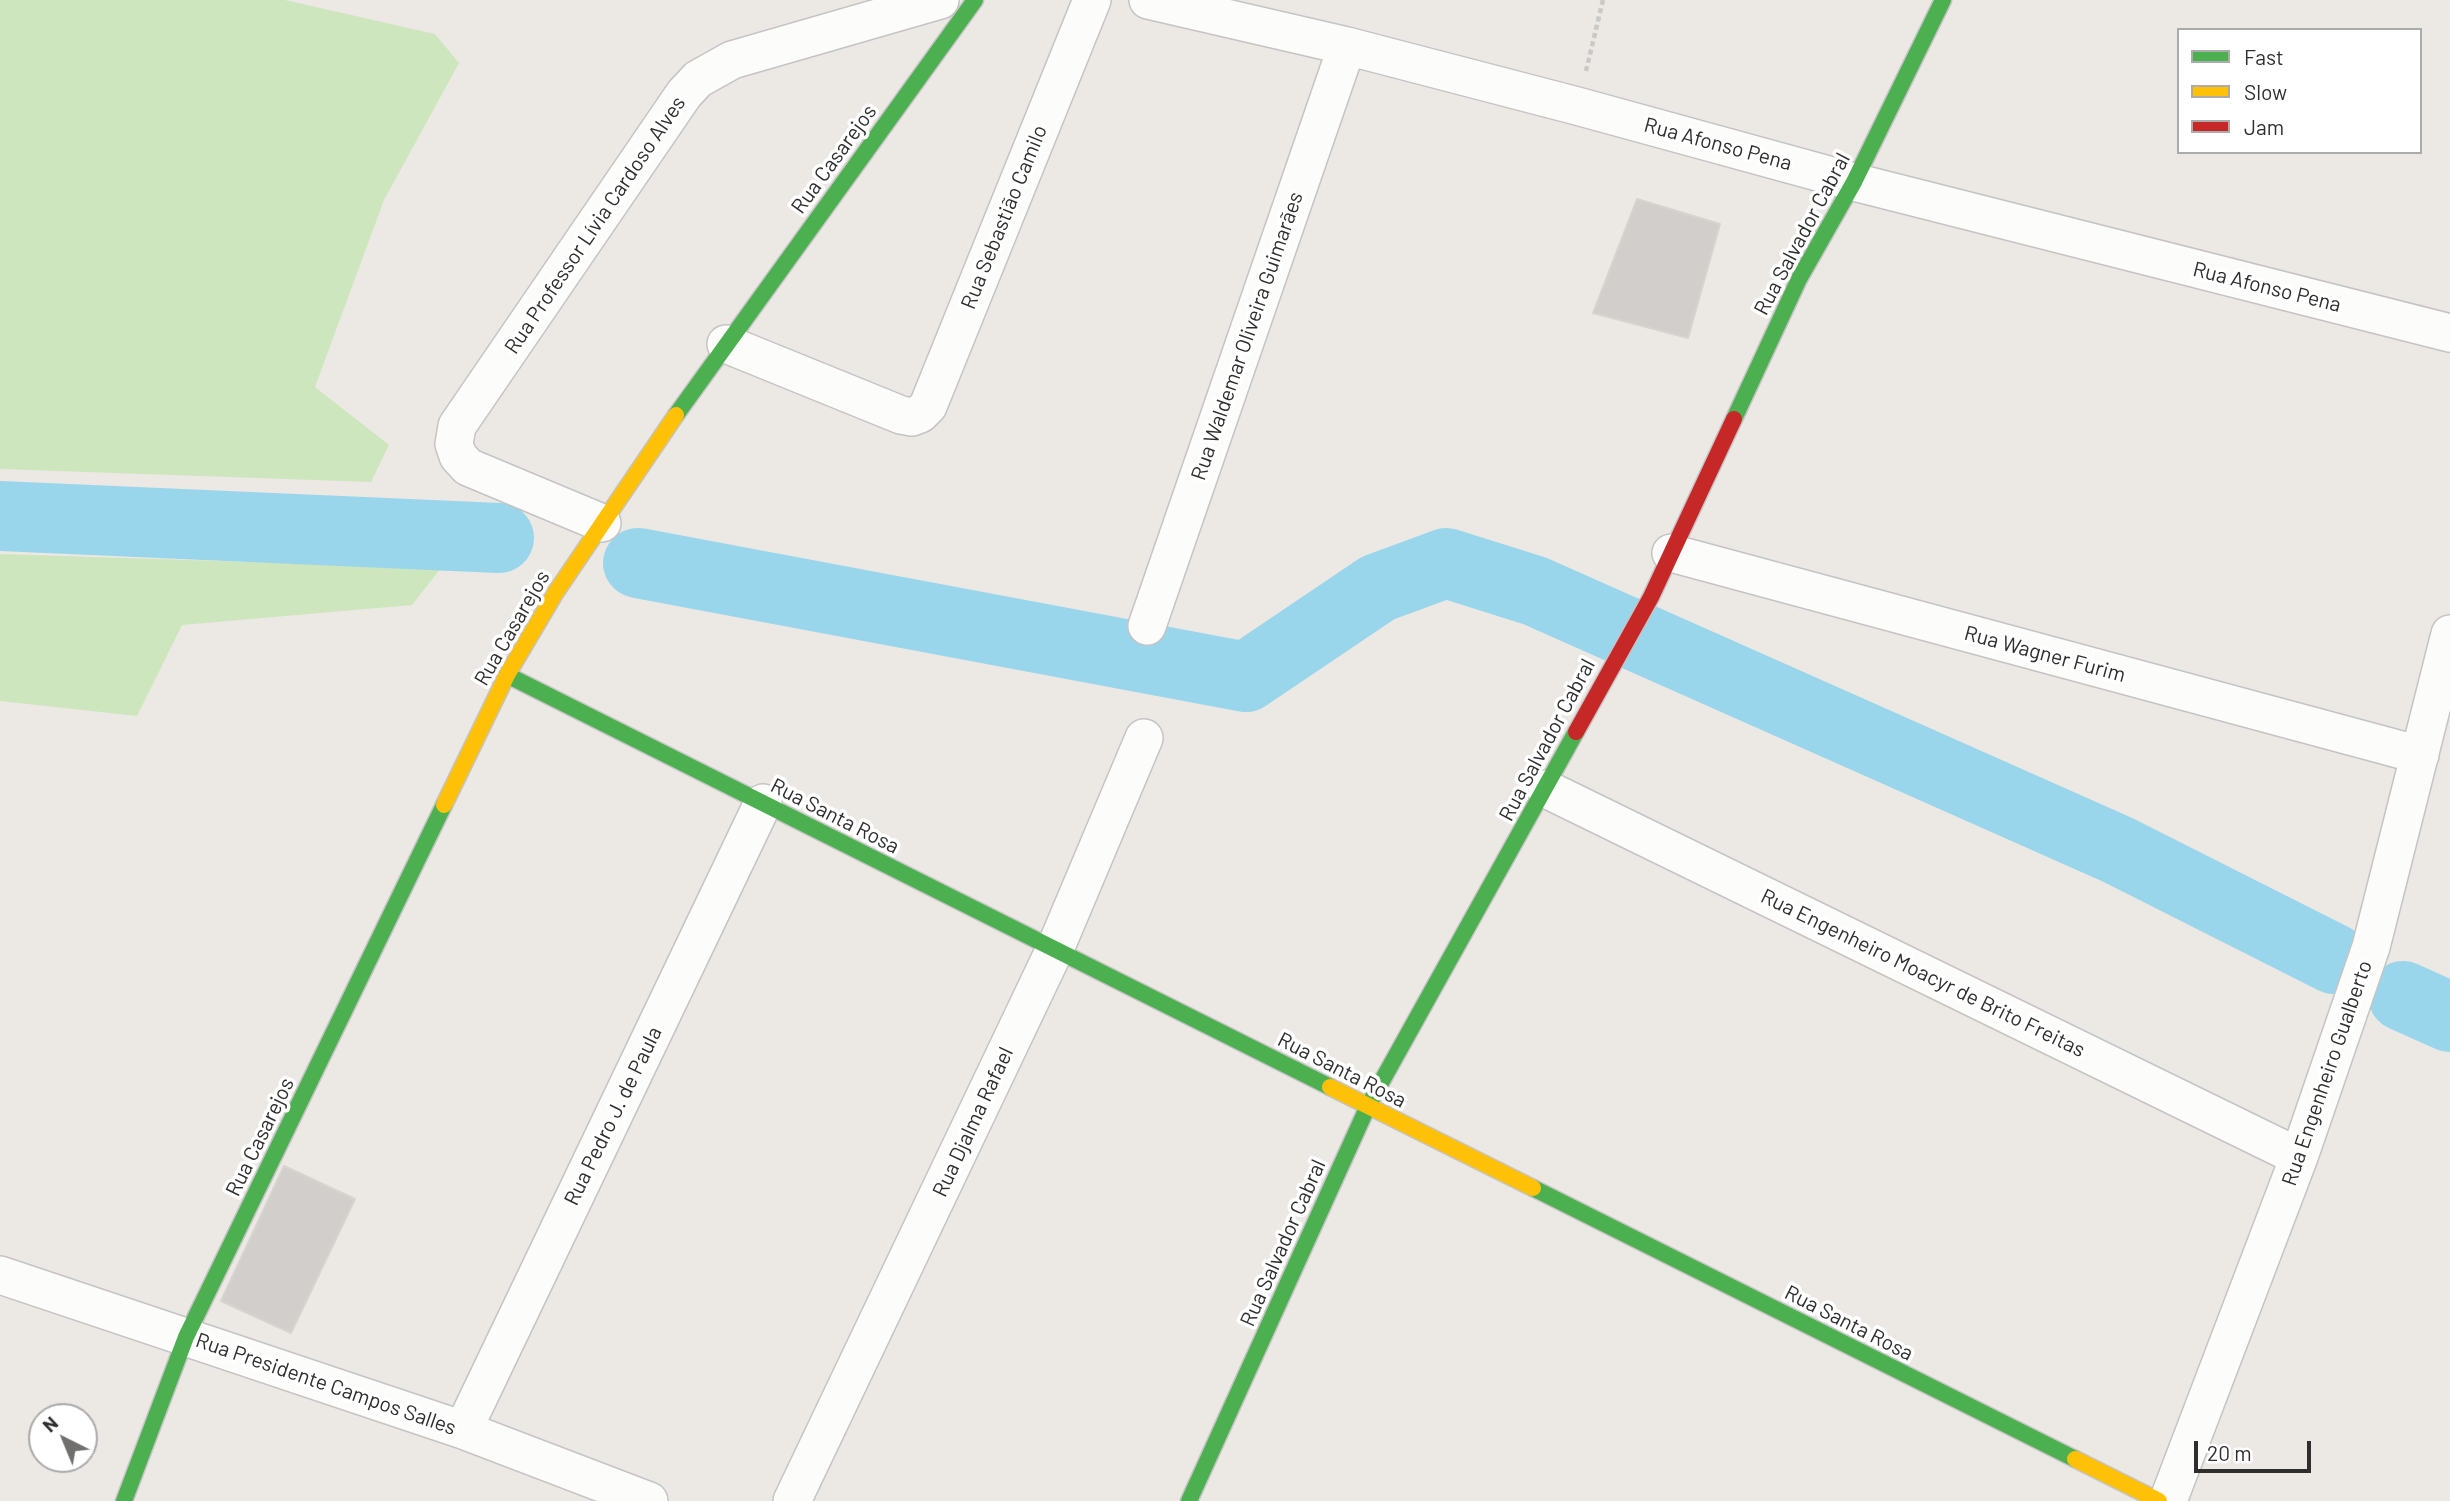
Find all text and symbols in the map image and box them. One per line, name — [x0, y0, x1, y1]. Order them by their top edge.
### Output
legend — [2177, 28, 2422, 154]
text: Fast — [2244, 44, 2284, 69]
text: Slow — [2244, 79, 2287, 104]
street label: Rua Professor Lívia Cardoso Alves — [499, 91, 691, 359]
street label: Rua Casarejos — [786, 100, 882, 218]
street label: Rua Afonso Pena — [1641, 112, 1795, 176]
text: Jam — [2244, 114, 2284, 139]
street label: Rua Sebastião Camilo — [956, 121, 1052, 313]
street label: Rua Salvador Cabral — [1749, 149, 1855, 319]
street label: Rua Waldemar Oliveira Guimarães — [1186, 188, 1308, 484]
street label: Rua Afonso Pena — [2190, 256, 2344, 318]
street label: Rua Casarejos — [469, 566, 555, 690]
street label: Rua Wagner Furim — [1962, 620, 2128, 688]
street label: Rua Salvador Cabral — [1494, 655, 1600, 825]
street label: Rua Santa Rosa — [766, 773, 904, 859]
street label: Rua Engenheiro Moacyr de Brito Freitas — [1757, 883, 2089, 1063]
street label: Rua Engenheiro Gualberto — [2277, 957, 2377, 1189]
street label: Rua Pedro J. de Paula — [559, 1023, 667, 1209]
street label: Rua Santa Rosa — [1273, 1027, 1411, 1113]
street label: Rua Djalma Rafael — [927, 1043, 1019, 1201]
street label: Rua Casarejos — [220, 1074, 300, 1200]
street label: Rua Salvador Cabral — [1235, 1156, 1331, 1330]
street label: Rua Santa Rosa — [1780, 1280, 1918, 1366]
street label: Rua Presidente Campos Salles — [192, 1328, 460, 1440]
north arrow — [28, 1403, 98, 1473]
text: N — [37, 1411, 62, 1436]
scale bar — [2198, 1428, 2315, 1472]
text: 20 m — [2207, 1440, 2252, 1465]

